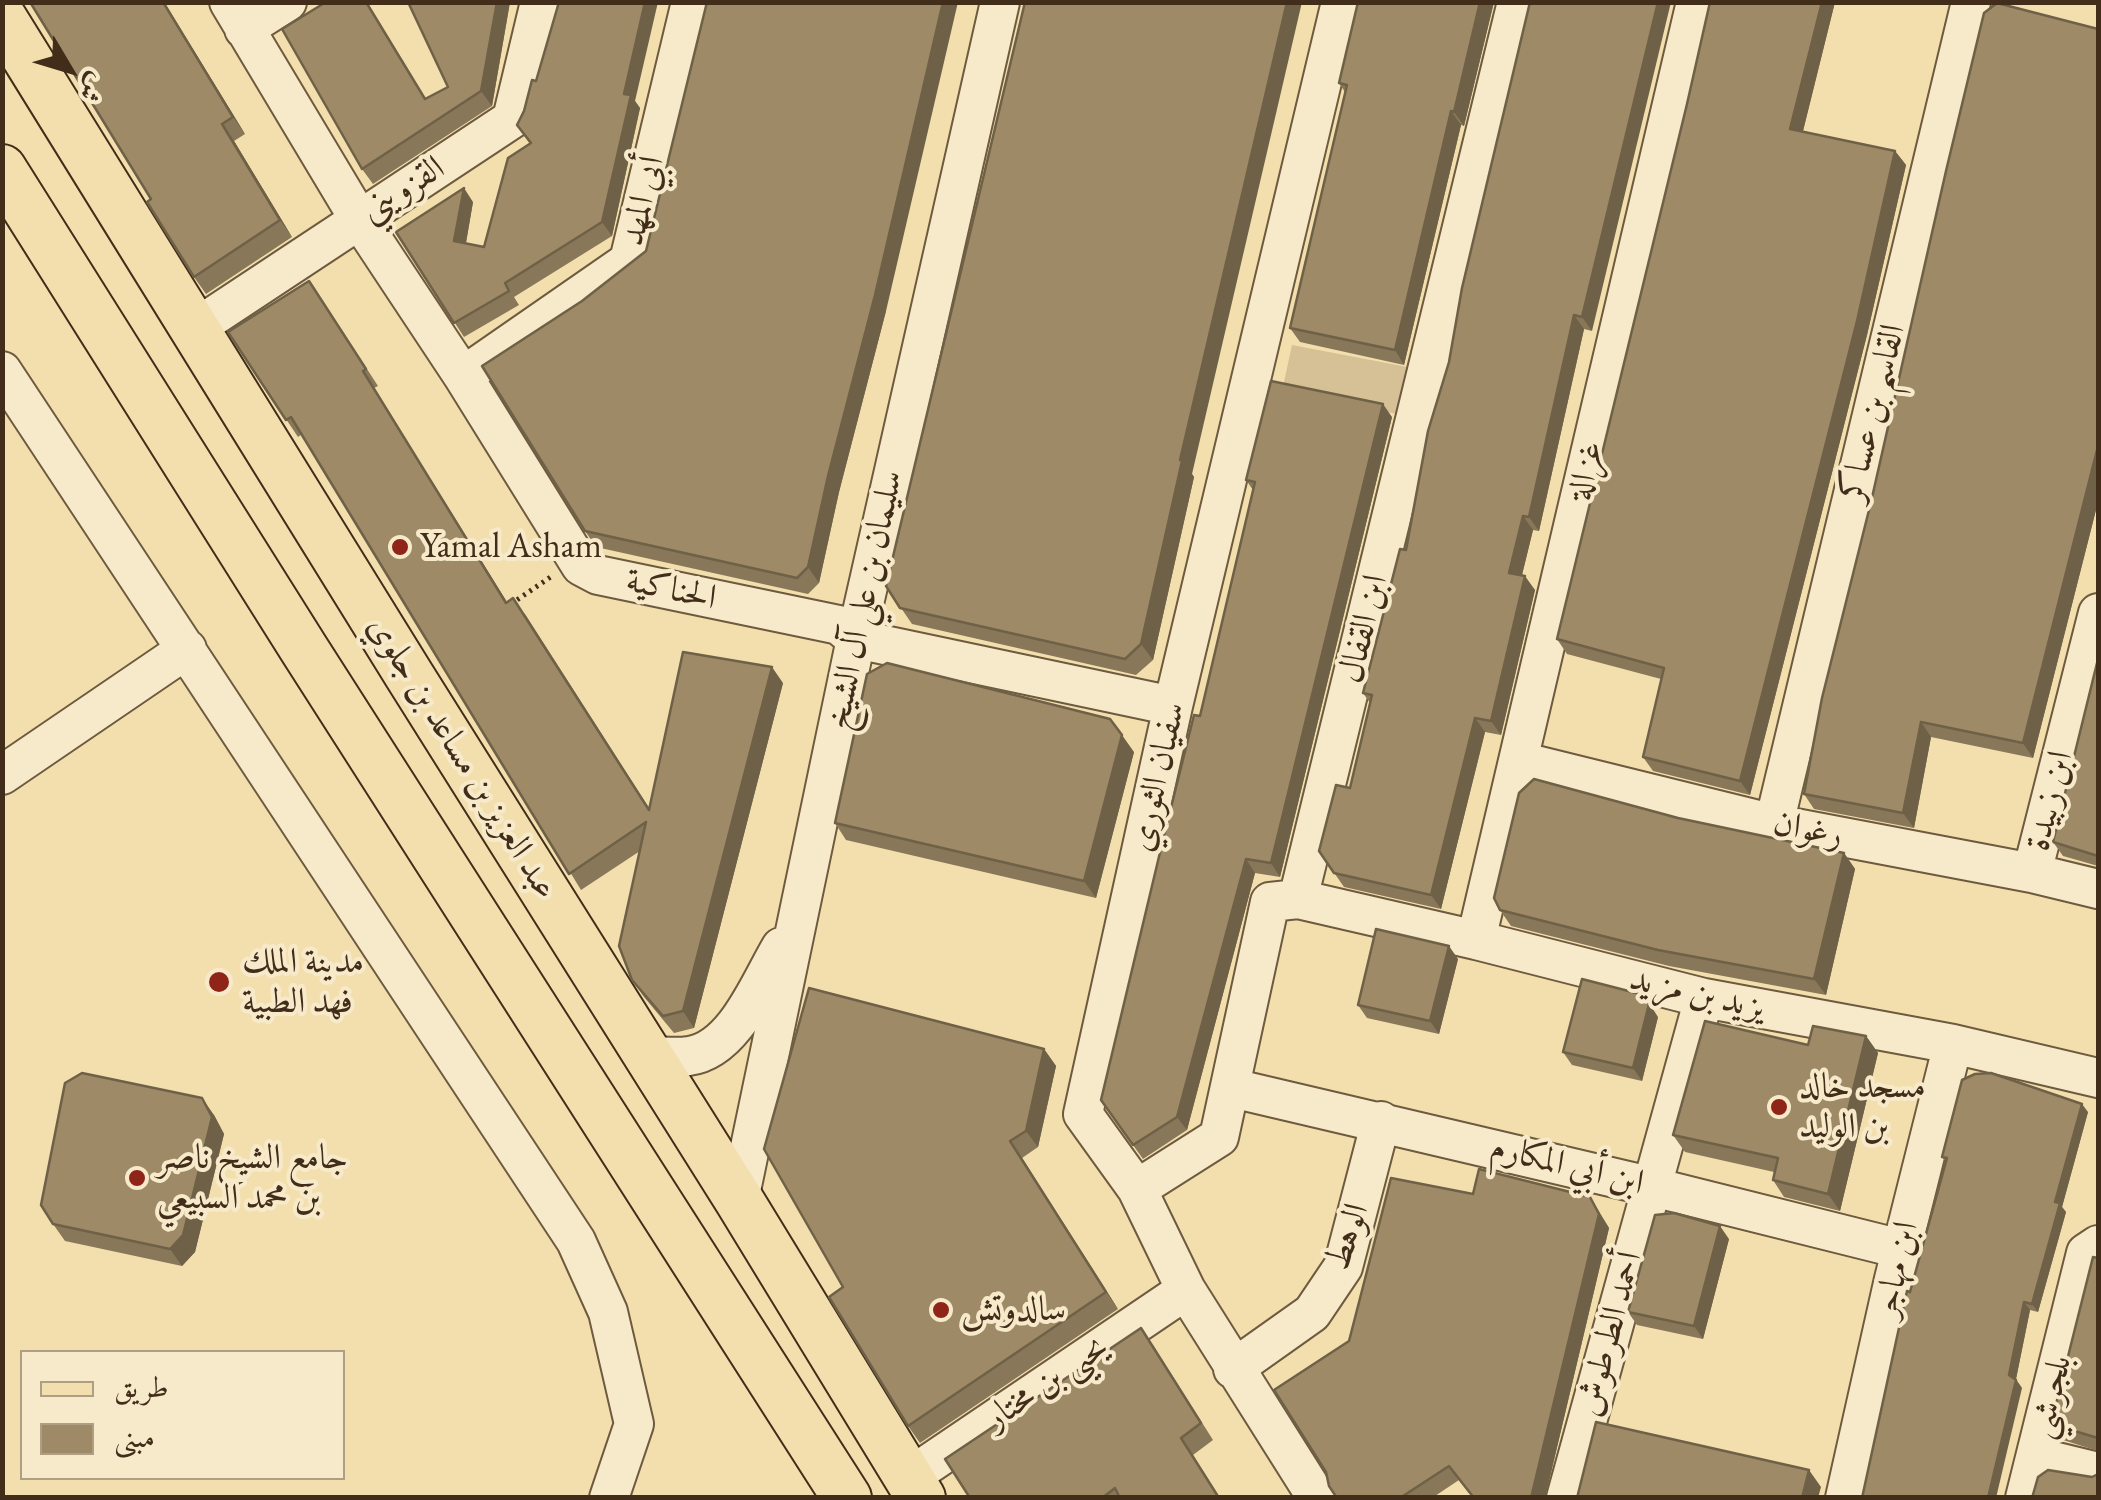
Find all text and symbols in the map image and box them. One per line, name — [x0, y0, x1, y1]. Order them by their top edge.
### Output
north arrow — [20, 20, 120, 120]
text: ش — [71, 66, 116, 110]
street label: القزويني — [353, 147, 453, 233]
street label: أبي المهد — [612, 152, 674, 250]
street label: القاسم بن عساكر — [1831, 320, 1915, 506]
street label: غزالة — [1560, 437, 1614, 505]
street label: سليمان بن علي آل الشيخ — [817, 467, 913, 733]
place label: Yamal Asham — [420, 526, 602, 568]
marker: Yamal Asham — [389, 536, 411, 558]
street label: الحناكية — [622, 560, 720, 620]
street label: ابن القفال — [1330, 571, 1398, 687]
street label: عبد العزيز بن مساعد بن جلوي — [358, 608, 566, 908]
street label: سفيان الثوري — [1120, 698, 1196, 856]
street label: ابن زبيدة — [2017, 747, 2083, 855]
street label: رغوان — [1769, 803, 1847, 857]
place label: مدينة الملك فهد الطبية — [242, 941, 364, 1023]
street label: يزيد بن مزيد — [1626, 958, 1768, 1030]
marker: مدينة الملك فهد الطبية — [206, 969, 232, 995]
place label: مسجد خالد بن الوليد — [1799, 1066, 1926, 1148]
marker: مسجد خالد بن الوليد — [1768, 1096, 1790, 1118]
street label: ابن أبي المكارم — [1486, 1127, 1648, 1205]
place label: جامع الشيخ ناصر بن محمد السبيعي — [157, 1137, 348, 1219]
marker: جامع الشيخ ناصر بن محمد السبيعي — [126, 1167, 148, 1189]
street label: الوهط — [1317, 1198, 1379, 1276]
street label: ابن مهاجر — [1866, 1218, 1928, 1322]
street label: أحمد الطرطوش — [1568, 1247, 1652, 1421]
place label: سالدوتش — [961, 1289, 1066, 1331]
marker: سالدوتش — [930, 1299, 952, 1321]
street label: يحيى بن مختار — [977, 1327, 1117, 1439]
legend — [20, 1350, 345, 1480]
street label: بلجرشي — [2020, 1351, 2082, 1443]
text: طريق — [114, 1367, 169, 1406]
text: مبنى — [114, 1417, 155, 1456]

